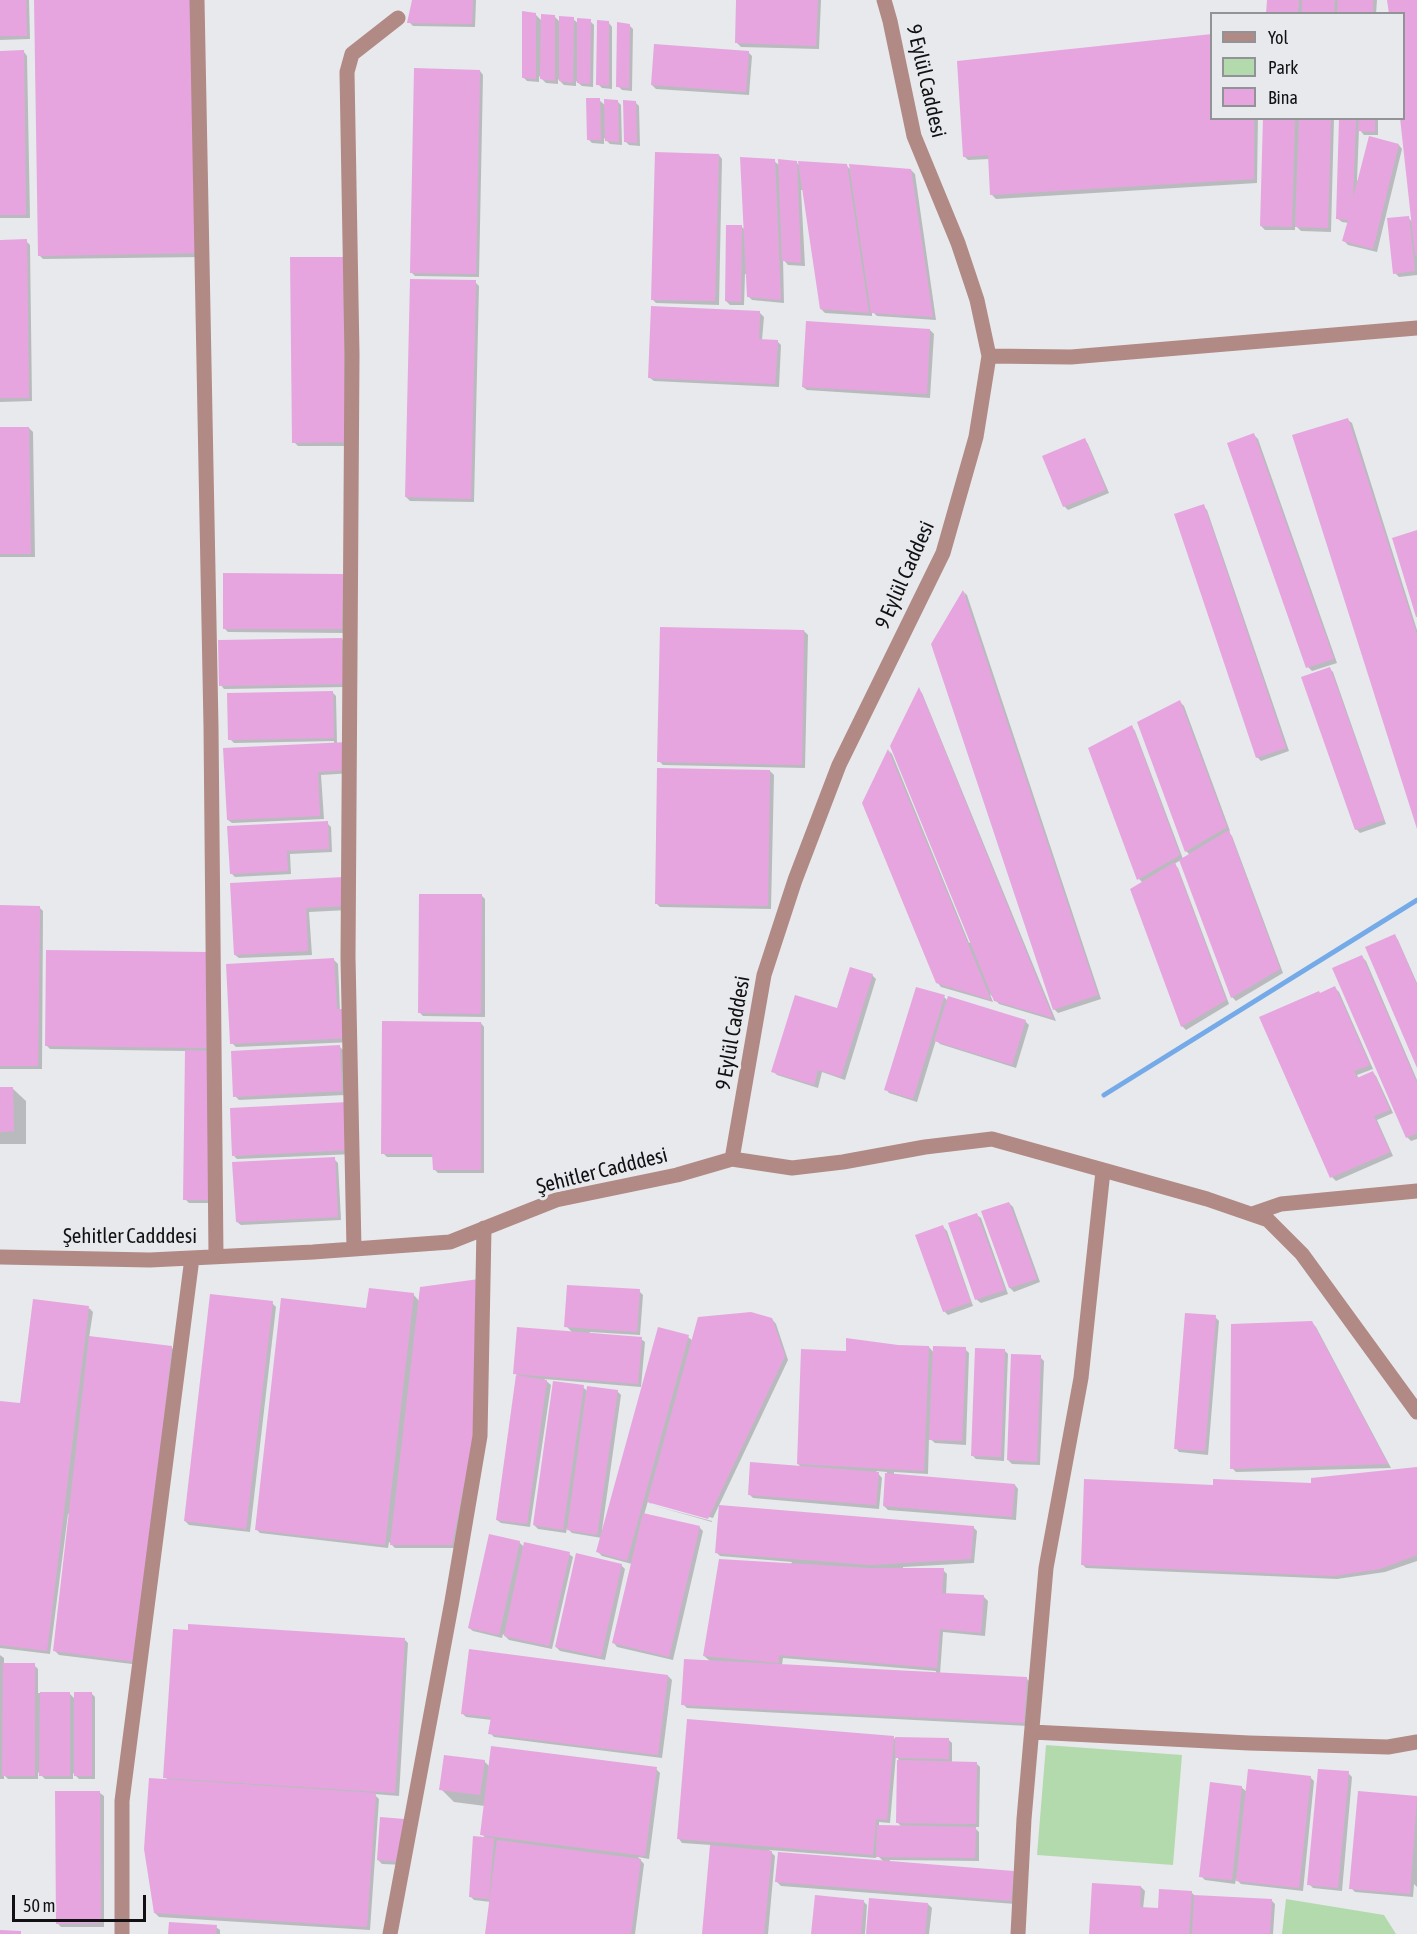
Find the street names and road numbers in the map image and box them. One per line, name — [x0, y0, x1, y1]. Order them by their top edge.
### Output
street label: 9 Eylül Caddesi — [901, 22, 951, 140]
street label: 9 Eylül Caddesi — [870, 517, 940, 633]
street label: 9 Eylül Caddesi — [711, 974, 755, 1092]
street label: Şehitler Cadddesi — [534, 1143, 670, 1199]
street label: Şehitler Cadddesi — [63, 1223, 197, 1249]

